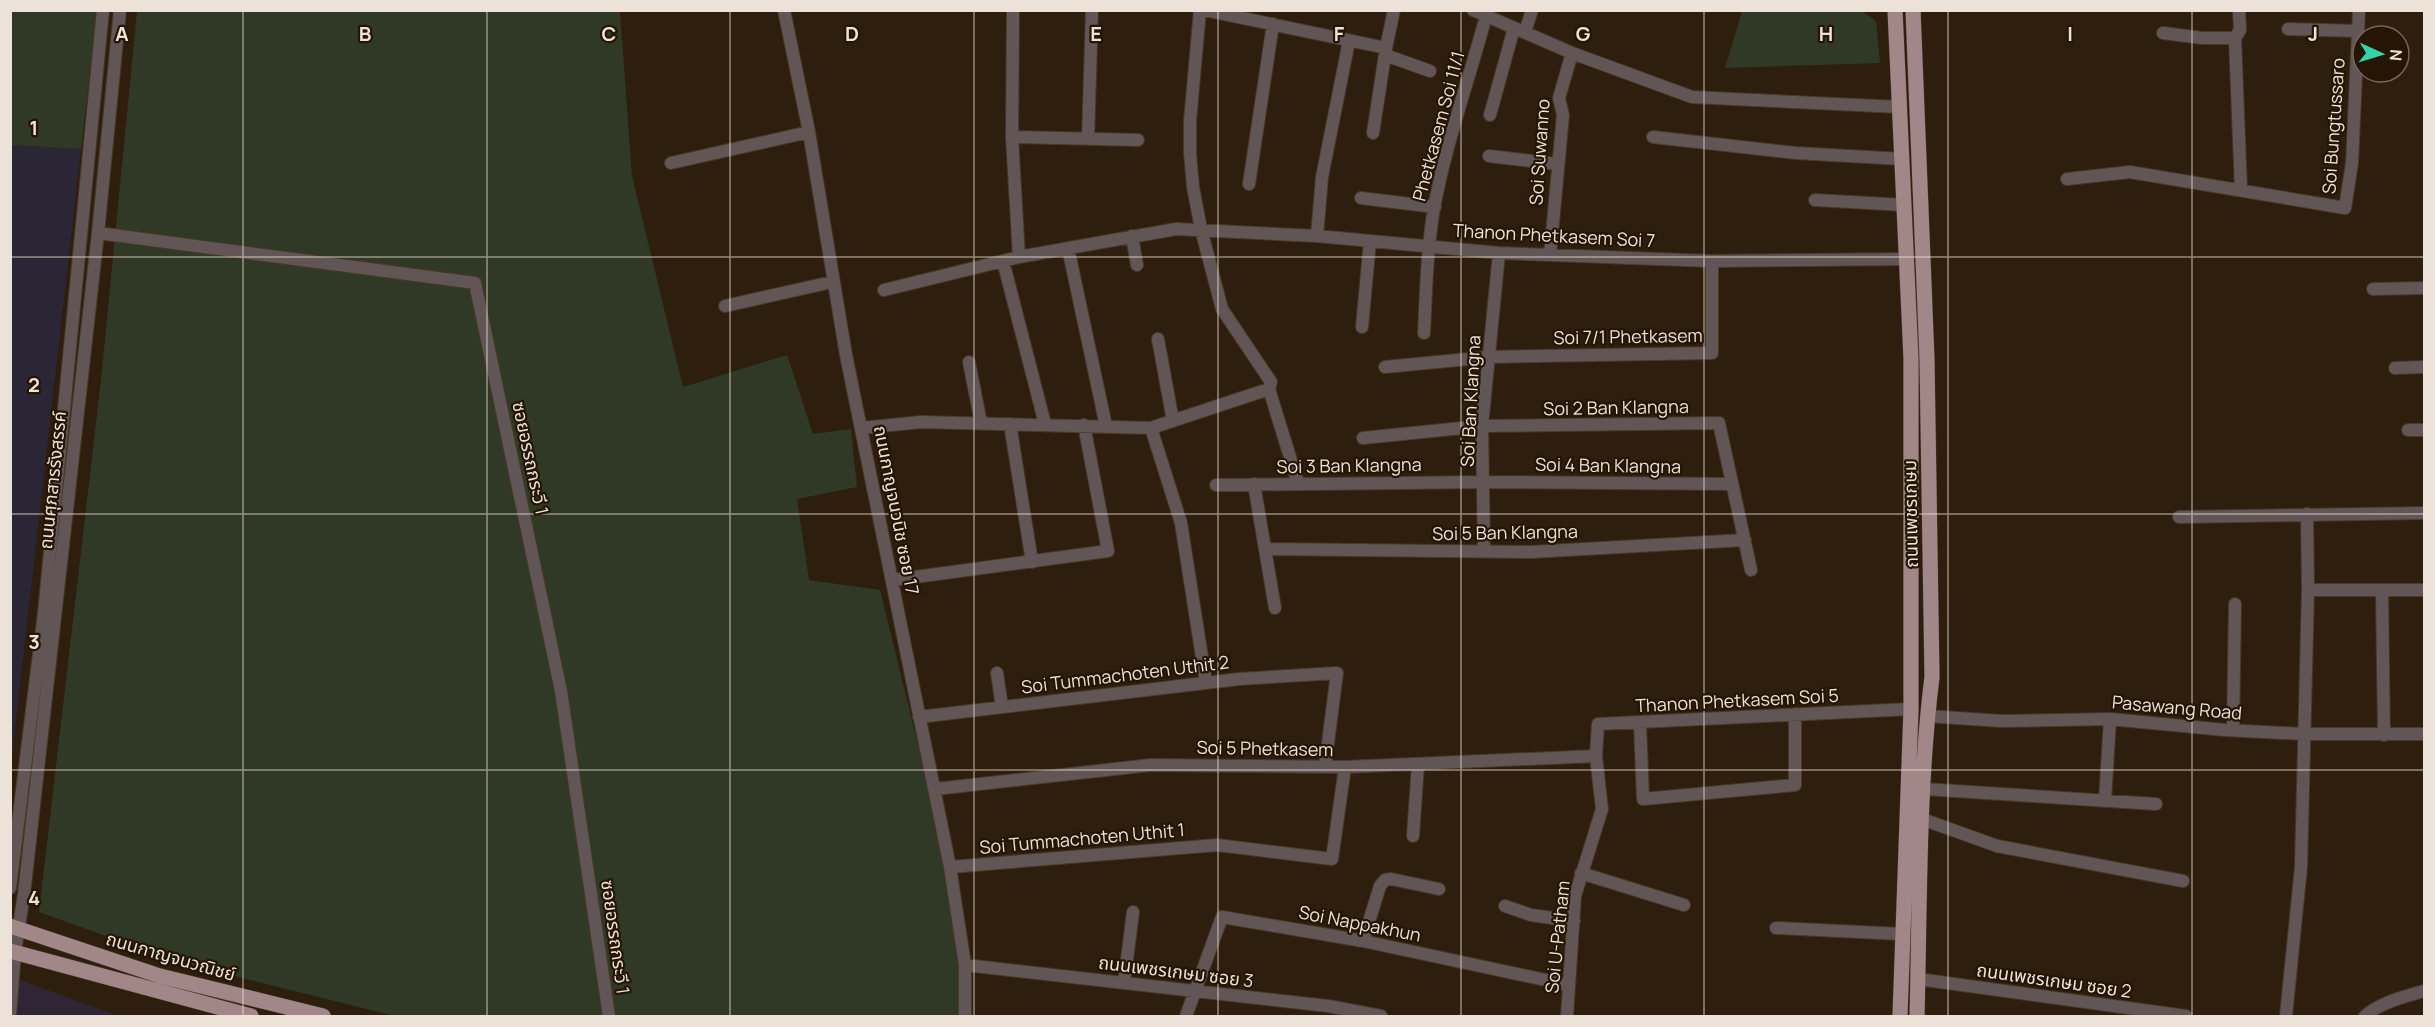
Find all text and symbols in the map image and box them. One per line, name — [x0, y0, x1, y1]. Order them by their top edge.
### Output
text: A — [115, 20, 129, 47]
text: B — [359, 20, 372, 47]
text: C — [602, 20, 616, 47]
text: D — [845, 20, 859, 47]
text: E — [1090, 20, 1102, 47]
text: F — [1334, 20, 1345, 47]
text: G — [1576, 20, 1591, 47]
text: H — [1819, 20, 1833, 47]
text: I — [2067, 20, 2073, 47]
text: J — [2308, 20, 2318, 47]
north arrow — [2351, 24, 2411, 84]
street label: Phetkasem Soi 11/1 — [1406, 48, 1470, 204]
text: N — [2385, 49, 2407, 62]
street label: Soi Bungtussaro — [2316, 57, 2350, 195]
street label: Soi Suwanno — [1523, 98, 1555, 206]
text: 1 — [30, 114, 38, 141]
street label: Thanon Phetkasem Soi 7 — [1452, 218, 1656, 252]
street label: Soi 7/1 Phetkasem — [1553, 323, 1703, 349]
street label: Soi Ban Klangna — [1455, 335, 1485, 467]
text: 2 — [28, 371, 40, 398]
street label: Soi 2 Ban Klangna — [1543, 394, 1689, 420]
street label: ซอยอรรถกระวี 1 — [507, 399, 555, 517]
street label: ถนนศุภสารรังสรรค์ — [33, 410, 71, 550]
street label: ถนนกาญจนวนิช ซอย 17 — [869, 423, 925, 597]
street label: Soi 3 Ban Klangna — [1276, 452, 1422, 478]
street label: Soi 4 Ban Klangna — [1535, 452, 1681, 478]
street label: ถนนเพชรเกษม — [1897, 460, 1923, 568]
street label: Soi 5 Ban Klangna — [1432, 519, 1578, 545]
text: 3 — [28, 628, 40, 655]
street label: Soi Tummachoten Uthit 2 — [1020, 649, 1230, 699]
street label: Thanon Phetkasem Soi 5 — [1635, 683, 1839, 717]
street label: Pasawang Road — [2111, 689, 2243, 725]
street label: Soi 5 Phetkasem — [1196, 735, 1334, 761]
street label: Soi Tummachoten Uthit 1 — [978, 817, 1186, 859]
street label: ซอยอรรถกระวี 1 — [596, 878, 636, 996]
street label: Soi U-Patham — [1539, 879, 1575, 995]
text: 4 — [28, 884, 40, 911]
street label: Soi Nappakhun — [1297, 899, 1423, 947]
street label: ถนนกาญจนวณิชย์ — [103, 926, 239, 986]
street label: ถนนเพชรเกษม ซอย 3 — [1097, 950, 1255, 992]
street label: ถนนเพชรเกษม ซอย 2 — [1975, 957, 2133, 1003]

